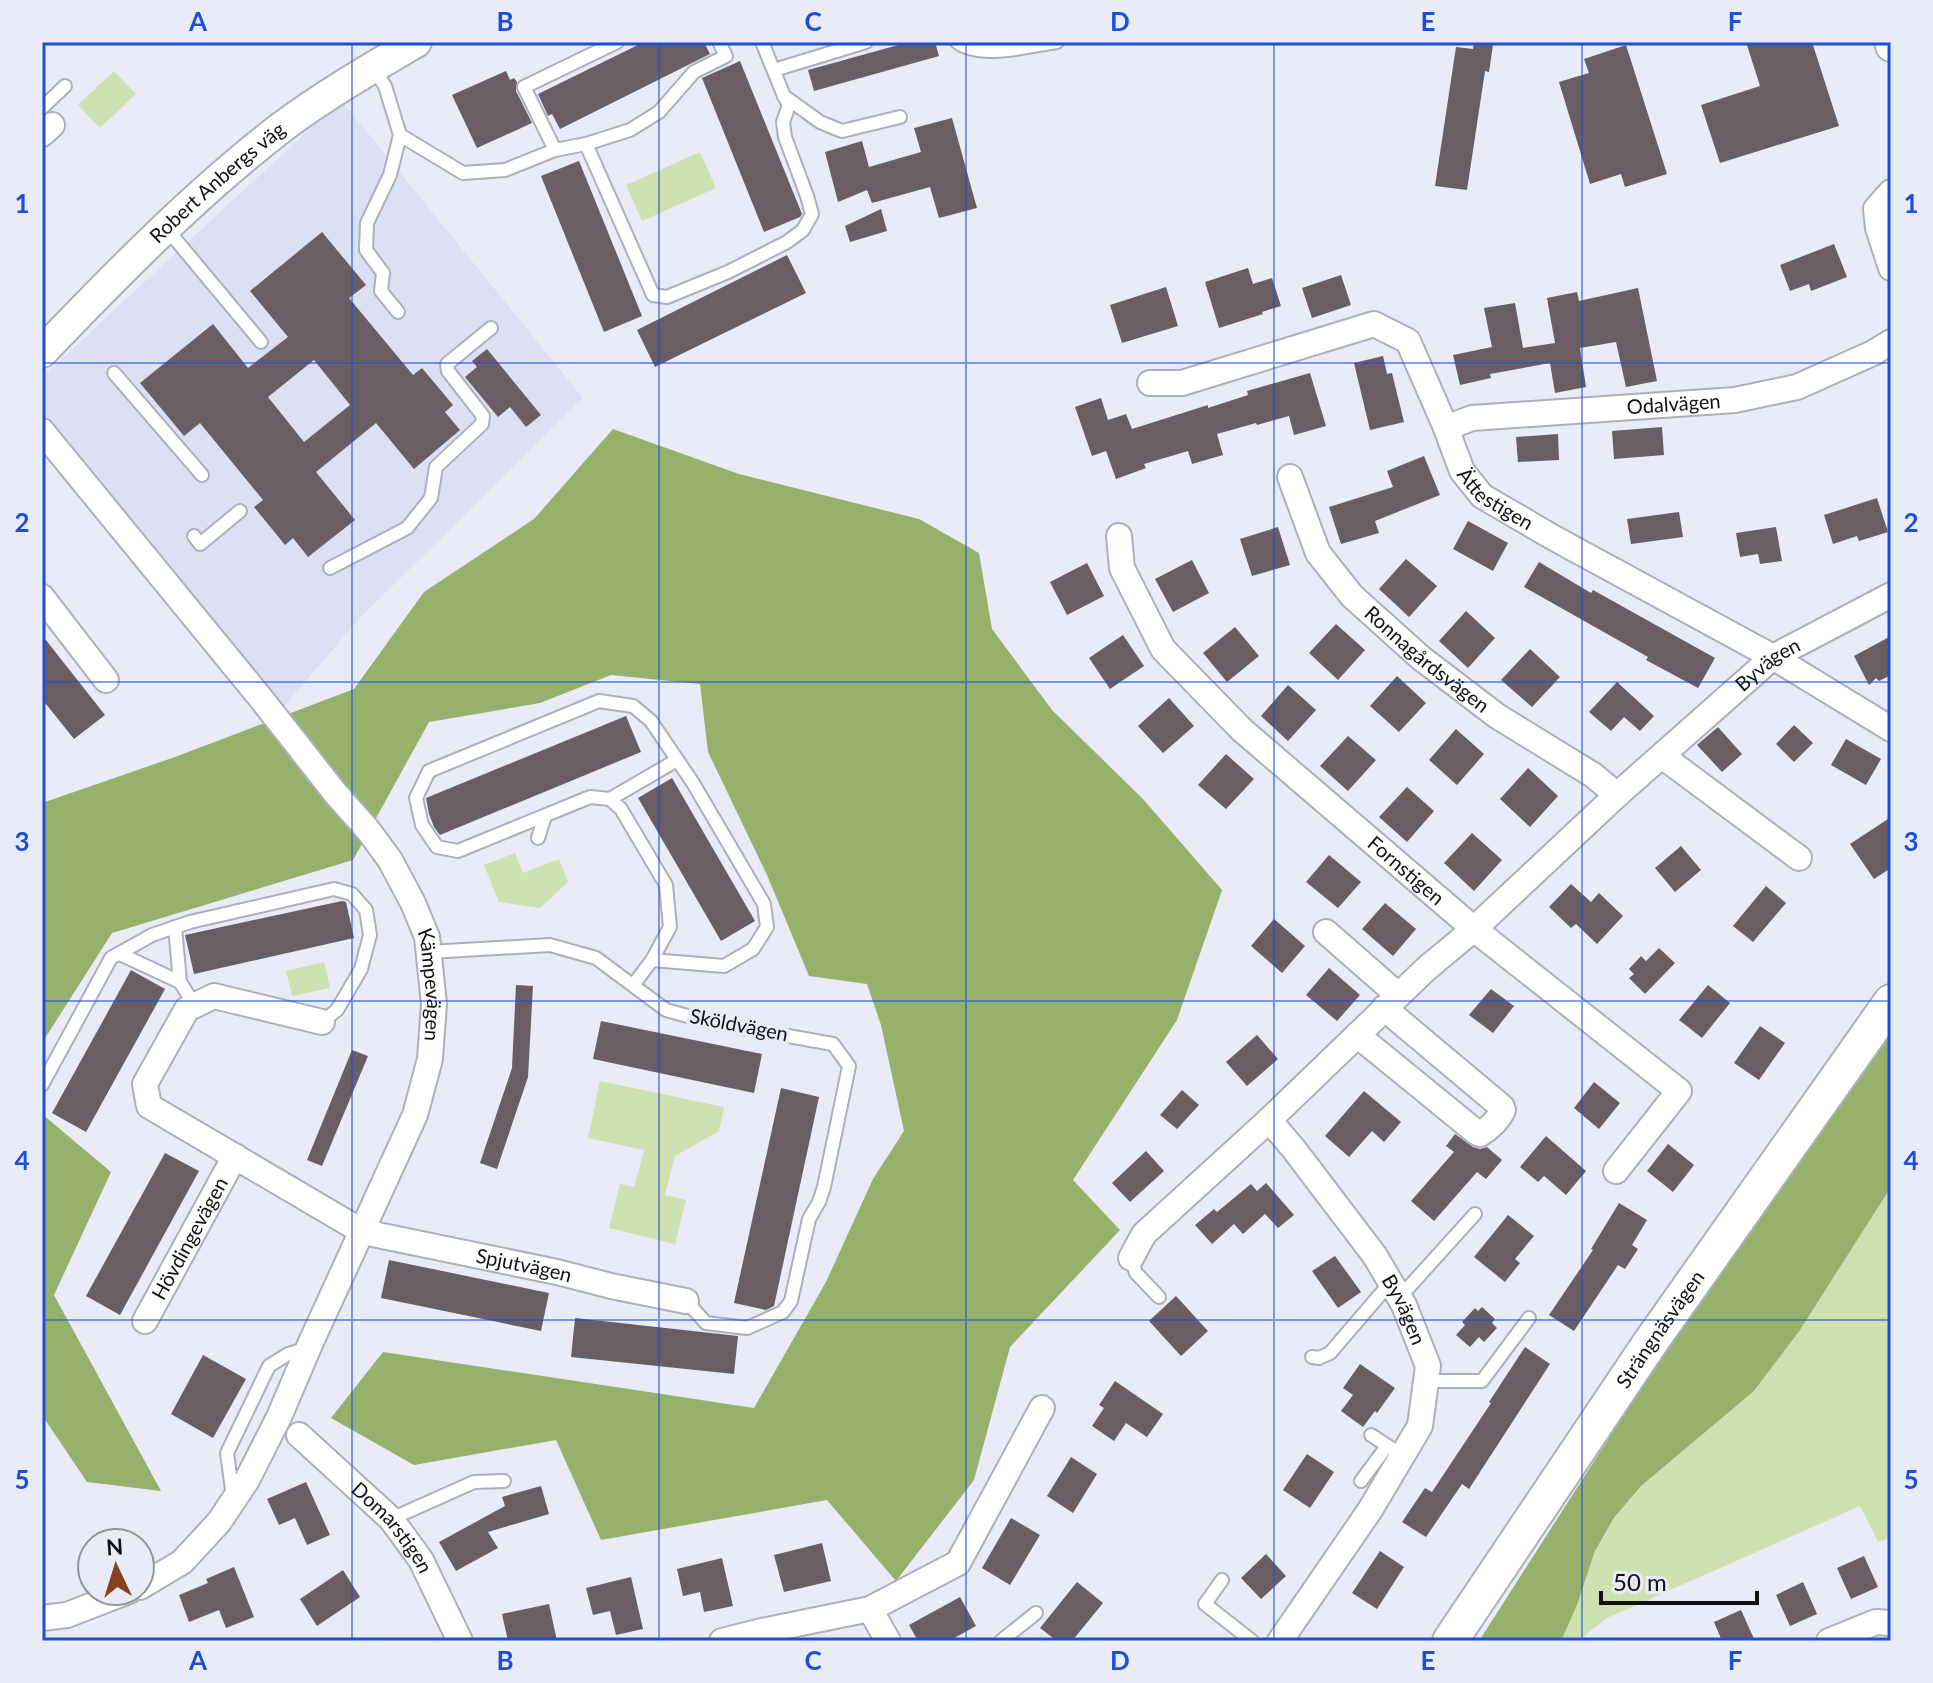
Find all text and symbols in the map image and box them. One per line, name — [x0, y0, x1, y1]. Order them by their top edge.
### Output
text: A — [188, 5, 208, 37]
text: B — [496, 5, 514, 37]
text: C — [804, 5, 822, 37]
text: D — [1110, 5, 1130, 37]
text: E — [1421, 5, 1435, 37]
text: F — [1728, 5, 1742, 37]
street label: Robert Anbergs väg — [144, 116, 289, 247]
text: 1 — [14, 187, 30, 219]
text: 1 — [1903, 187, 1919, 219]
street label: Odalvägen — [1626, 388, 1721, 418]
street label: Ättestigen — [1453, 462, 1538, 534]
text: 2 — [14, 506, 30, 538]
text: 2 — [1903, 506, 1919, 538]
street label: Ronnagårdsvägen — [1360, 600, 1495, 717]
street label: Byvägen — [1730, 632, 1804, 696]
text: 3 — [14, 825, 30, 857]
text: 3 — [1903, 825, 1919, 857]
street label: Fornstigen — [1363, 830, 1450, 909]
street label: Kämpevägen — [414, 924, 447, 1042]
street label: Sköldvägen — [688, 1003, 790, 1045]
text: 4 — [14, 1144, 30, 1176]
text: 4 — [1903, 1144, 1919, 1176]
street label: Hövdingevägen — [146, 1173, 232, 1303]
street label: Spjutvägen — [474, 1243, 575, 1286]
street label: Strängnäsvägen — [1610, 1265, 1709, 1392]
street label: Byvägen — [1378, 1270, 1431, 1348]
text: 5 — [14, 1463, 30, 1495]
text: 5 — [1903, 1463, 1919, 1495]
street label: Domarstigen — [347, 1476, 438, 1577]
north arrow — [76, 1527, 156, 1607]
text: N — [105, 1532, 124, 1561]
scale bar — [1601, 1555, 1757, 1605]
text: 50 m — [1613, 1567, 1667, 1596]
text: A — [188, 1644, 208, 1676]
text: B — [496, 1644, 514, 1676]
text: C — [804, 1644, 822, 1676]
text: D — [1110, 1644, 1130, 1676]
text: E — [1421, 1644, 1435, 1676]
text: F — [1728, 1644, 1742, 1676]

